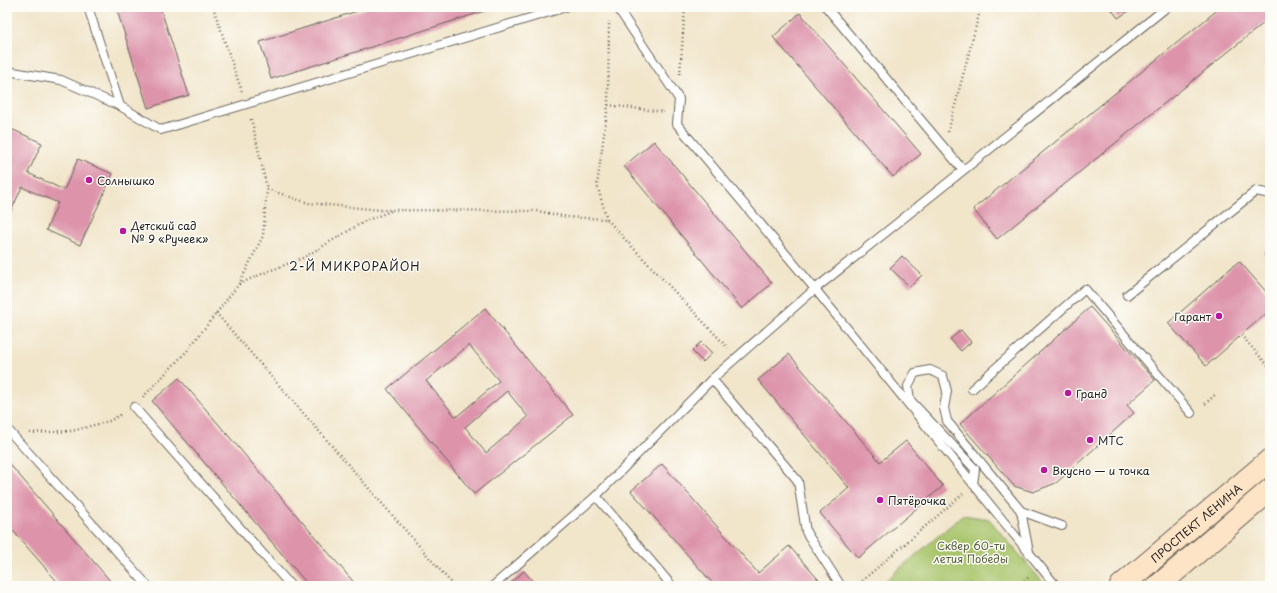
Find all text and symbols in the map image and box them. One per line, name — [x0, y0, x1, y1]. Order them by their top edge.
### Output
place label: Солнышко — [97, 172, 155, 189]
marker: Солнышко — [84, 175, 94, 185]
place label: Детский сад № 9 «Ручеек» — [130, 217, 208, 247]
marker: Детский сад № 9 «Ручеек» — [118, 226, 128, 236]
district label: 2-Й МИКРОРАЙОН — [289, 257, 421, 275]
place label: Гарант — [1174, 308, 1212, 325]
marker: Гарант — [1214, 311, 1224, 321]
place label: Гранд — [1076, 385, 1107, 402]
marker: Гранд — [1063, 388, 1073, 398]
place label: МТС — [1098, 432, 1124, 449]
marker: МТС — [1085, 435, 1095, 445]
place label: Вкусно — и точка — [1052, 462, 1150, 479]
marker: Вкусно — и точка — [1039, 465, 1049, 475]
street label: ПРОСПЕКТ ЛЕНИНА — [1147, 479, 1246, 566]
place label: Пятёрочка — [888, 492, 946, 509]
marker: Пятёрочка — [875, 495, 885, 505]
park label: Сквер 60-ти летия Победы — [933, 537, 1008, 567]

